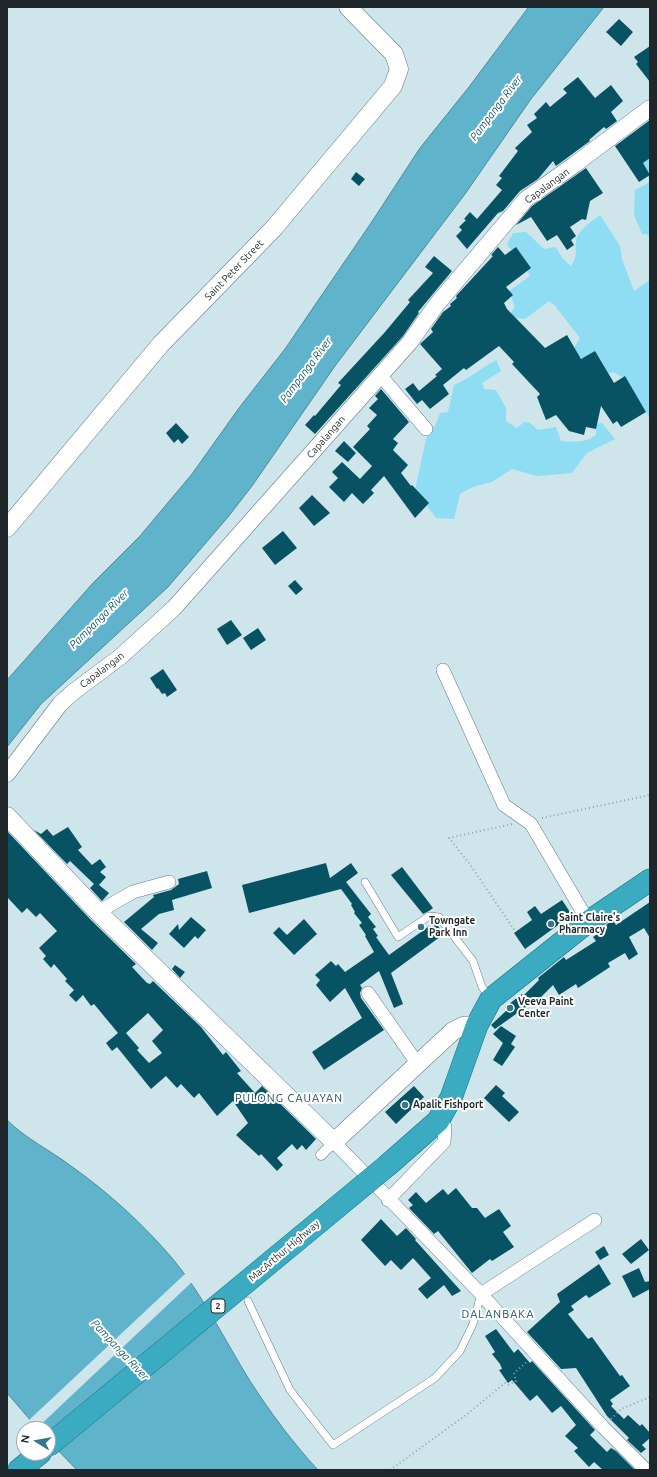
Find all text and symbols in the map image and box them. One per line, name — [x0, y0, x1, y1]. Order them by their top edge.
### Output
water label: Pampanga River — [467, 73, 525, 143]
street label: Capalangan — [522, 166, 572, 206]
street label: Saint Peter Street — [202, 237, 266, 303]
water label: Pampanga River — [277, 335, 335, 405]
street label: Capalangan — [304, 413, 348, 461]
water label: Pampanga River — [67, 587, 131, 651]
street label: Capalangan — [77, 649, 127, 691]
place label: Saint Claire's Pharmacy — [559, 912, 620, 936]
place label: Towngate Park Inn — [429, 915, 475, 938]
marker: Saint Claire's Pharmacy — [546, 919, 556, 929]
marker: Towngate Park Inn — [416, 922, 426, 932]
place label: Veeva Paint Center — [518, 996, 574, 1020]
marker: Veeva Paint Center — [505, 1003, 515, 1013]
district label: PULONG CAUAYAN — [235, 1091, 343, 1105]
place label: Apalit Fishport — [413, 1099, 483, 1111]
marker: Apalit Fishport — [400, 1100, 410, 1110]
street label: MacArthur Highway — [246, 1218, 322, 1284]
road number: 2 — [211, 1299, 225, 1313]
district label: DALANBAKA — [461, 1307, 535, 1321]
water label: Pampanga River — [88, 1317, 152, 1383]
north arrow — [16, 1421, 56, 1461]
text: N — [19, 1434, 32, 1444]

